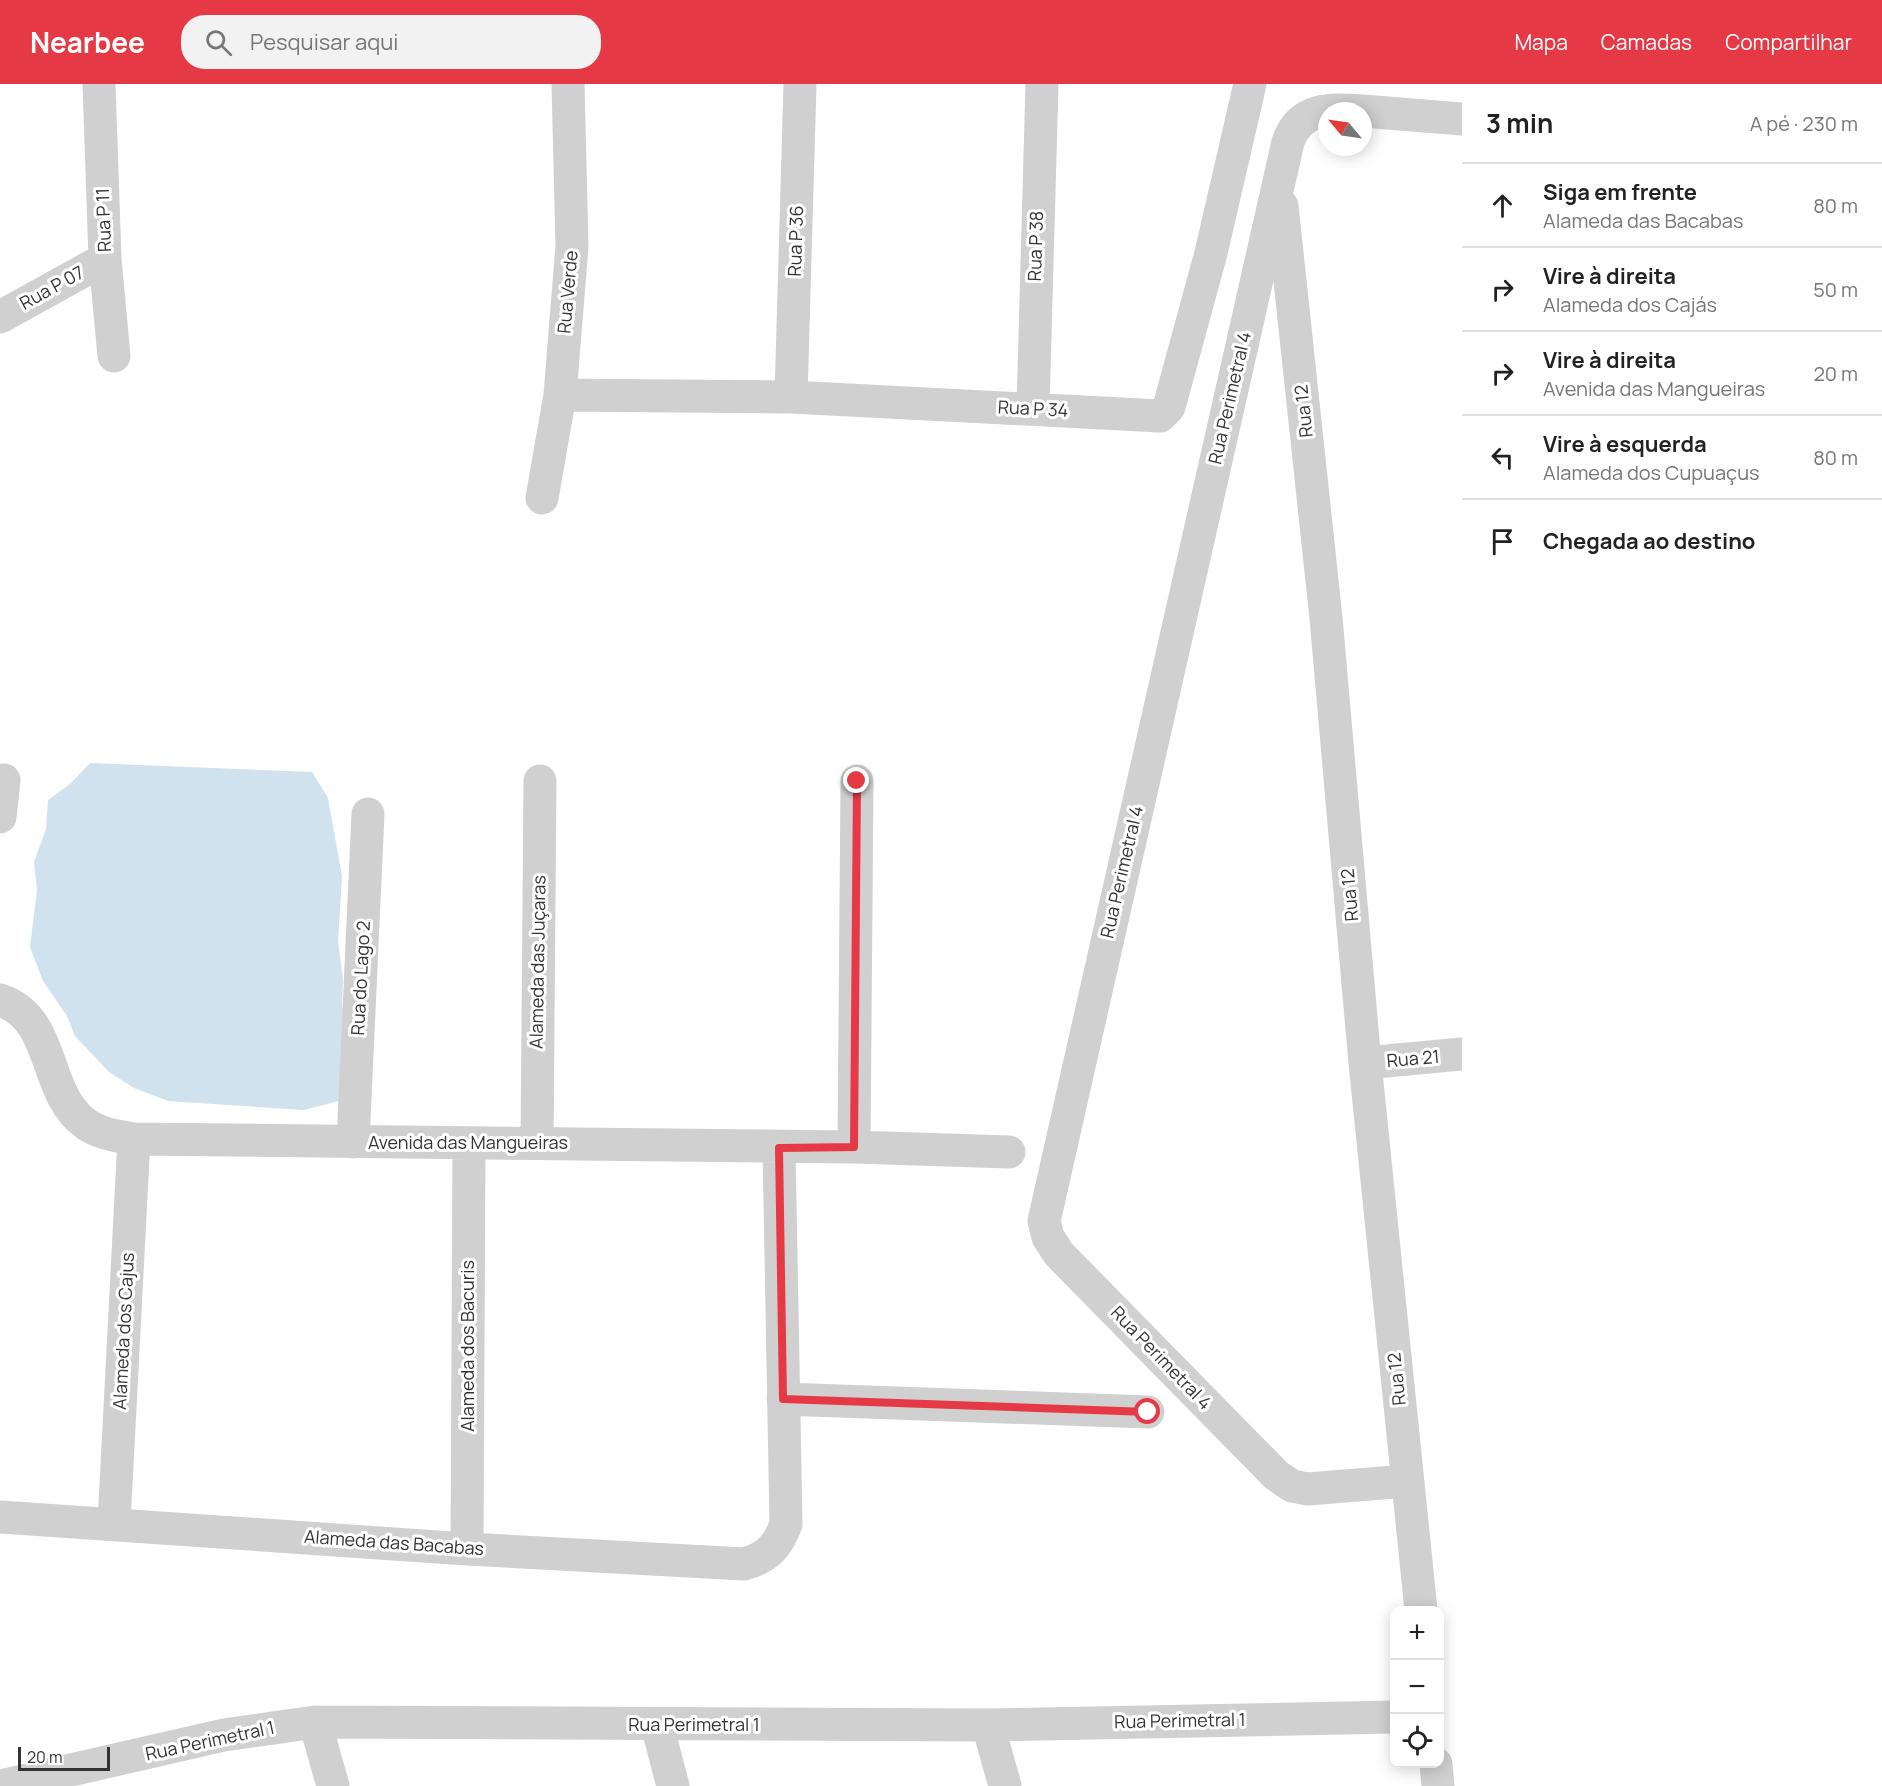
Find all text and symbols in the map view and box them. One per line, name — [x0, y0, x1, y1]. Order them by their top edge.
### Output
search box — [181, 15, 601, 69]
text: Nearbee — [30, 23, 145, 61]
icon: search — [202, 26, 235, 59]
text: Pesquisar aqui — [250, 27, 398, 57]
text: Mapa — [1514, 28, 1568, 56]
text: Camadas — [1601, 28, 1692, 56]
text: Compartilhar — [1725, 28, 1852, 56]
north arrow — [1318, 102, 1372, 156]
text: 3 min — [1486, 105, 1553, 141]
text: A pé · 230 m — [1750, 110, 1858, 137]
text: Siga em frente — [1543, 177, 1697, 207]
street label: Rua P 11 — [90, 188, 116, 253]
icon: ahead — [1486, 189, 1519, 222]
text: 80 m — [1813, 192, 1858, 219]
street label: Rua P 36 — [782, 205, 808, 277]
text: Alameda das Bacabas — [1543, 207, 1743, 234]
street label: Rua P 38 — [1022, 210, 1048, 282]
street label: Rua Verde — [551, 249, 583, 335]
street label: Rua P 07 — [15, 260, 88, 315]
text: Vire à direita — [1543, 261, 1676, 291]
icon: right — [1486, 273, 1519, 306]
text: 50 m — [1813, 276, 1858, 303]
text: Alameda dos Cajás — [1543, 291, 1717, 318]
street label: Rua Perimetral 4 — [1202, 329, 1256, 466]
text: Vire à direita — [1543, 345, 1676, 375]
icon: right — [1486, 357, 1519, 390]
text: 20 m — [1813, 360, 1858, 387]
text: Avenida das Mangueiras — [1543, 375, 1765, 402]
street label: Rua 12 — [1288, 384, 1318, 439]
street label: Rua P 34 — [997, 394, 1069, 422]
text: Vire à esquerda — [1543, 429, 1707, 459]
icon: left — [1486, 441, 1519, 474]
text: 80 m — [1813, 444, 1858, 471]
text: Alameda dos Cupuaçus — [1543, 459, 1760, 486]
icon: arrive — [1486, 525, 1519, 558]
text: Chegada ao destino — [1543, 526, 1755, 556]
route end — [843, 767, 869, 793]
street label: Rua Perimetral 4 — [1094, 803, 1148, 940]
street label: Rua 12 — [1335, 868, 1363, 922]
street label: Alameda das Juçaras — [523, 875, 551, 1049]
street label: Rua do Lago 2 — [345, 920, 375, 1036]
street label: Rua 21 — [1386, 1044, 1440, 1072]
street label: Avenida das Mangueiras — [368, 1130, 568, 1154]
street label: Alameda dos Cajus — [107, 1252, 139, 1410]
street label: Alameda dos Bacuris — [455, 1260, 479, 1432]
street label: Rua Perimetral 4 — [1106, 1300, 1217, 1414]
street label: Rua 12 — [1381, 1352, 1411, 1407]
route start — [1134, 1398, 1160, 1424]
street label: Alameda das Bacabas — [303, 1524, 485, 1560]
map controls — [1390, 1606, 1444, 1768]
button: + — [1390, 1606, 1444, 1660]
button: − — [1390, 1660, 1444, 1714]
street label: Rua Perimetral 1 — [1114, 1707, 1246, 1733]
street label: Rua Perimetral 1 — [628, 1712, 760, 1736]
button: locate — [1390, 1714, 1444, 1768]
street label: Rua Perimetral 1 — [143, 1715, 277, 1765]
scale bar — [18, 1744, 110, 1772]
text: 20 m — [27, 1746, 63, 1768]

